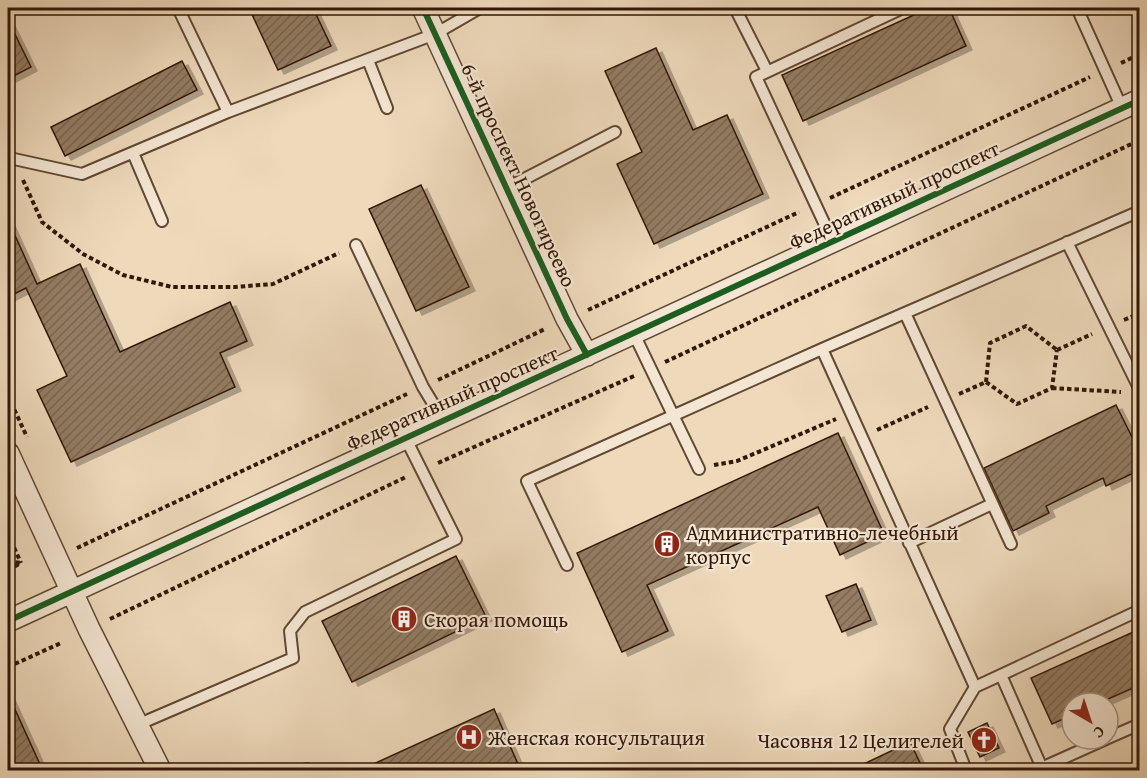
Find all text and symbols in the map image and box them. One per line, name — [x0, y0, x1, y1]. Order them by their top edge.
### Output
street label: 6-й проспект Новогиреево — [453, 58, 585, 292]
street label: Федеративный проспект — [784, 133, 1004, 257]
street label: Федеративный проспект — [341, 337, 563, 459]
place label: Административно-лечебный корпус — [686, 517, 959, 572]
building icon: Административно-лечебный корпус — [652, 529, 682, 559]
building icon: Скорая помощь — [389, 604, 419, 634]
place label: Скорая помощь — [424, 604, 568, 635]
north arrow — [1060, 691, 1120, 751]
text: С — [1088, 720, 1111, 745]
hospital icon: Женская консультация — [454, 722, 484, 752]
place label: Женская консультация — [487, 722, 705, 753]
place label: Часовня 12 Целителей — [757, 725, 964, 756]
church icon: Часовня 12 Целителей — [969, 725, 999, 755]

